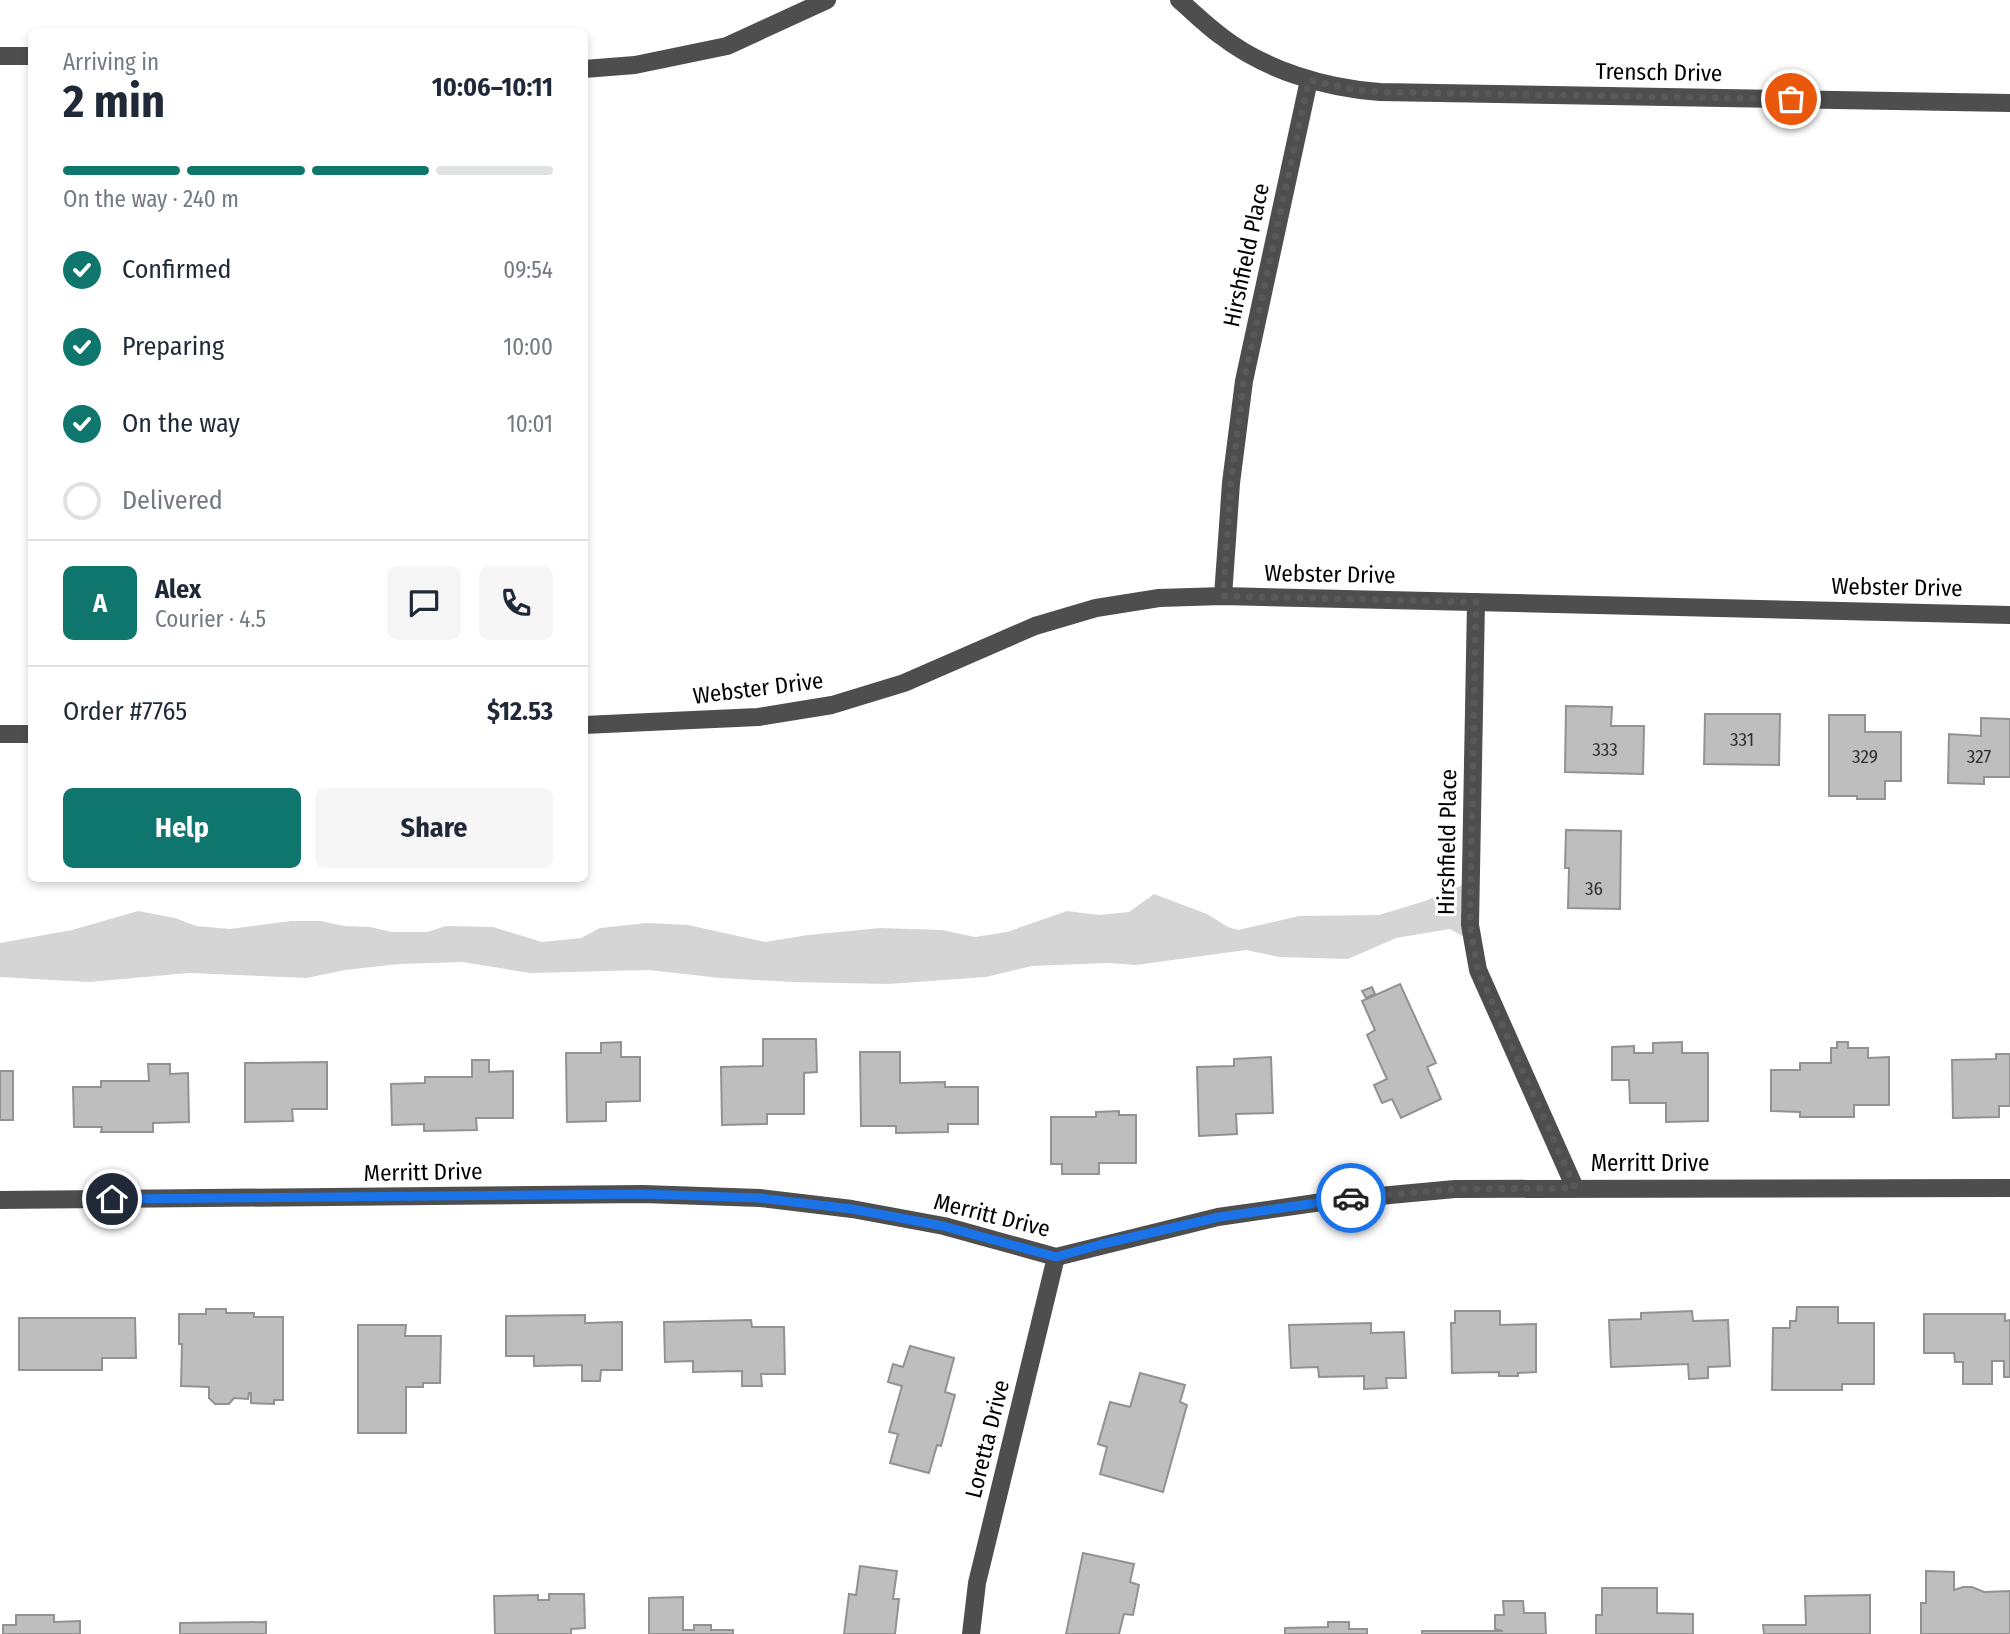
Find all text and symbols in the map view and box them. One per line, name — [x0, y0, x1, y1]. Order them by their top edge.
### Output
text: Arriving in — [63, 48, 159, 76]
street label: Trensch Drive — [1595, 57, 1723, 87]
pin — [1761, 69, 1821, 129]
text: 10:06–10:11 — [432, 72, 553, 103]
text: 2 min — [63, 74, 165, 129]
icon: bag — [1772, 80, 1810, 118]
street label: Hirshfield Place — [1217, 181, 1275, 329]
text: On the way · 240 m — [63, 185, 239, 213]
icon: check — [63, 251, 101, 289]
text: Confirmed — [122, 254, 232, 285]
text: 09:54 — [503, 256, 553, 284]
icon: check — [63, 328, 101, 366]
text: Preparing — [122, 331, 224, 362]
text: 10:00 — [503, 333, 553, 361]
icon: check — [63, 405, 101, 443]
text: On the way — [122, 408, 240, 439]
text: 10:01 — [507, 410, 553, 438]
text: Delivered — [122, 485, 223, 516]
street label: Webster Drive — [1264, 559, 1396, 589]
button: chat — [387, 566, 461, 640]
button: phone — [479, 566, 553, 640]
street label: Webster Drive — [1831, 572, 1963, 602]
text: Alex — [155, 574, 201, 605]
text: A — [93, 588, 107, 619]
text: Courier · 4.5 — [155, 605, 266, 633]
street label: Webster Drive — [691, 666, 825, 710]
text: Order #7765 — [63, 696, 187, 727]
text: $12.53 — [487, 696, 553, 727]
house number: 331 — [1730, 728, 1754, 751]
house number: 333 — [1592, 738, 1618, 761]
house number: 329 — [1852, 745, 1878, 768]
house number: 327 — [1967, 745, 1991, 768]
street label: Hirshfield Place — [1432, 769, 1462, 915]
button: Help — [63, 788, 301, 868]
button: Share — [315, 788, 553, 868]
house number: 36 — [1585, 877, 1603, 900]
street label: Merritt Drive — [1591, 1149, 1709, 1177]
street label: Merritt Drive — [363, 1157, 483, 1187]
courier — [1316, 1163, 1386, 1233]
pin — [82, 1169, 142, 1229]
icon: car — [1332, 1179, 1370, 1217]
icon: home — [93, 1180, 131, 1218]
street label: Merritt Drive — [931, 1187, 1053, 1243]
street label: Loretta Drive — [959, 1377, 1015, 1501]

